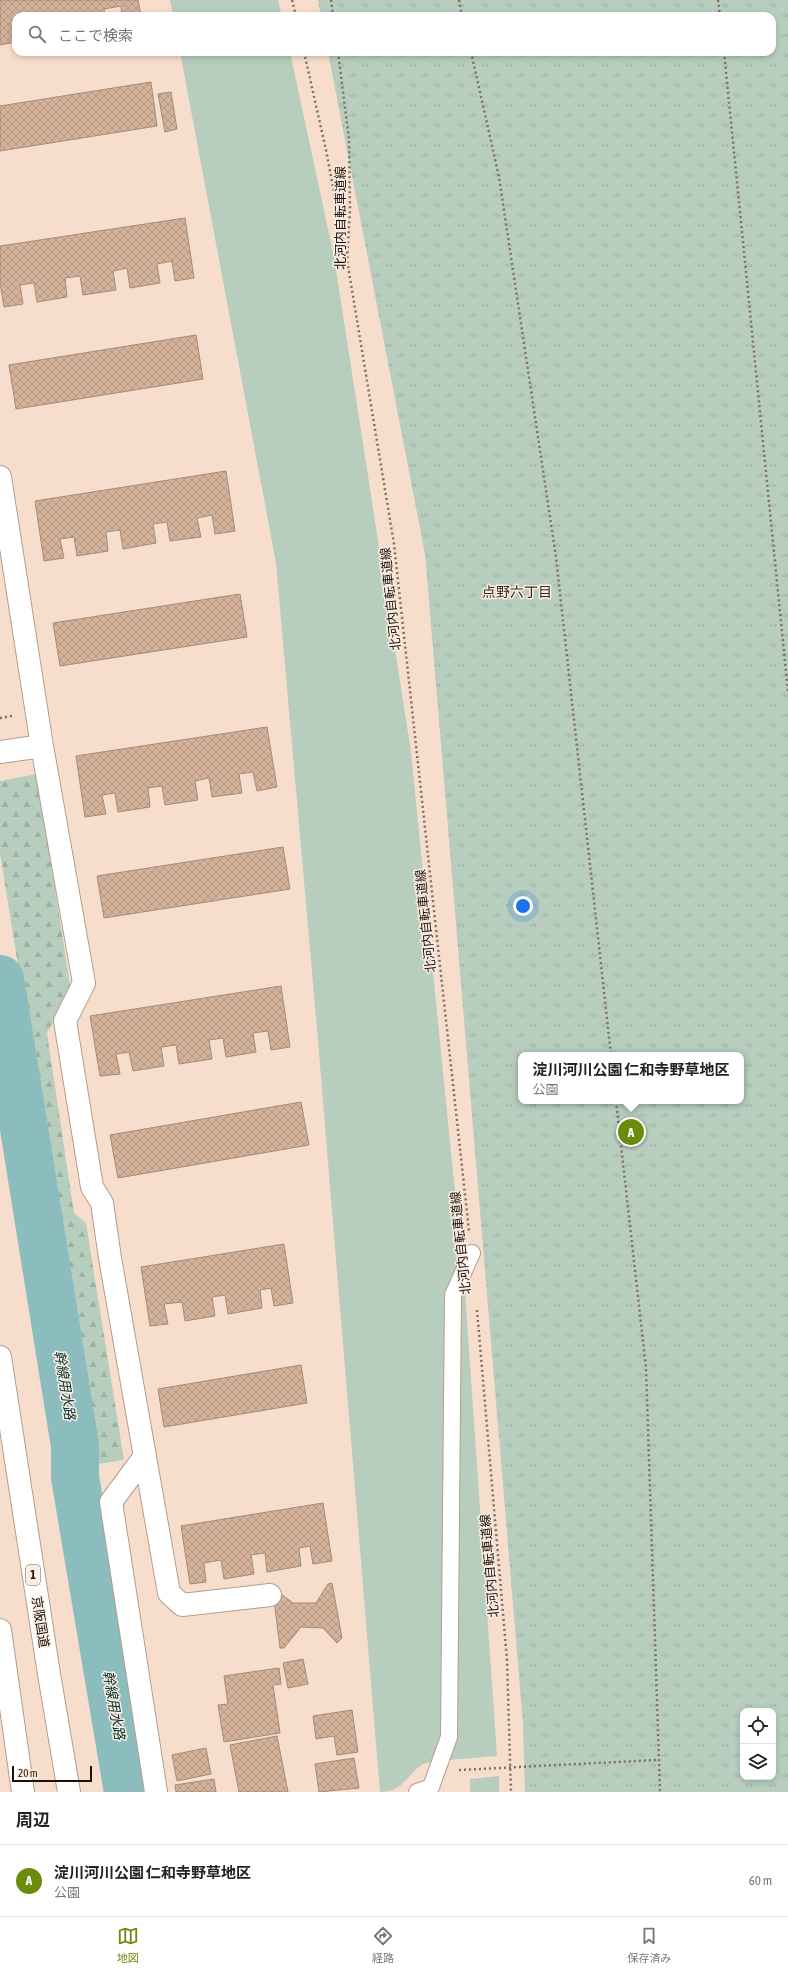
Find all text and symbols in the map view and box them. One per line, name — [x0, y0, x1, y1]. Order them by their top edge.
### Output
search box — [12, 12, 776, 56]
icon: search — [26, 23, 48, 45]
text: ここで検索 — [58, 27, 133, 44]
street label: 北河内自転車道線 — [333, 166, 348, 270]
street label: 北河内自転車道線 — [378, 546, 403, 651]
district label: 点野六丁目 — [482, 584, 552, 600]
street label: 北河内自転車道線 — [413, 868, 438, 973]
your location — [513, 896, 533, 916]
popup — [518, 1052, 744, 1104]
text: 淀川河川公園 仁和寺野草地区 — [532, 1061, 730, 1078]
text: 公園 — [532, 1082, 558, 1097]
pin: A — [618, 1117, 644, 1147]
street label: 北河内自転車道線 — [448, 1190, 473, 1295]
water label: 幹線用水路 — [52, 1349, 79, 1422]
street label: 北河内自転車道線 — [477, 1513, 502, 1618]
road number: 1 — [26, 1565, 40, 1585]
street label: 京阪国道 — [29, 1595, 52, 1649]
water label: 幹線用水路 — [100, 1669, 128, 1742]
map controls — [740, 1708, 776, 1780]
button: locate — [740, 1708, 776, 1744]
button: layers — [740, 1744, 776, 1780]
scale bar — [12, 1764, 92, 1783]
text: 20 m — [18, 1767, 38, 1779]
text: 周辺 — [16, 1810, 50, 1830]
text: 淀川河川公園 仁和寺野草地区 — [54, 1864, 251, 1881]
text: A — [26, 1873, 32, 1888]
text: 60 m — [749, 1873, 772, 1888]
text: 公園 — [54, 1885, 80, 1900]
tab: 地図 — [117, 1925, 139, 1965]
tab: 経路 — [372, 1925, 394, 1965]
tab: 保存済み — [627, 1925, 671, 1965]

